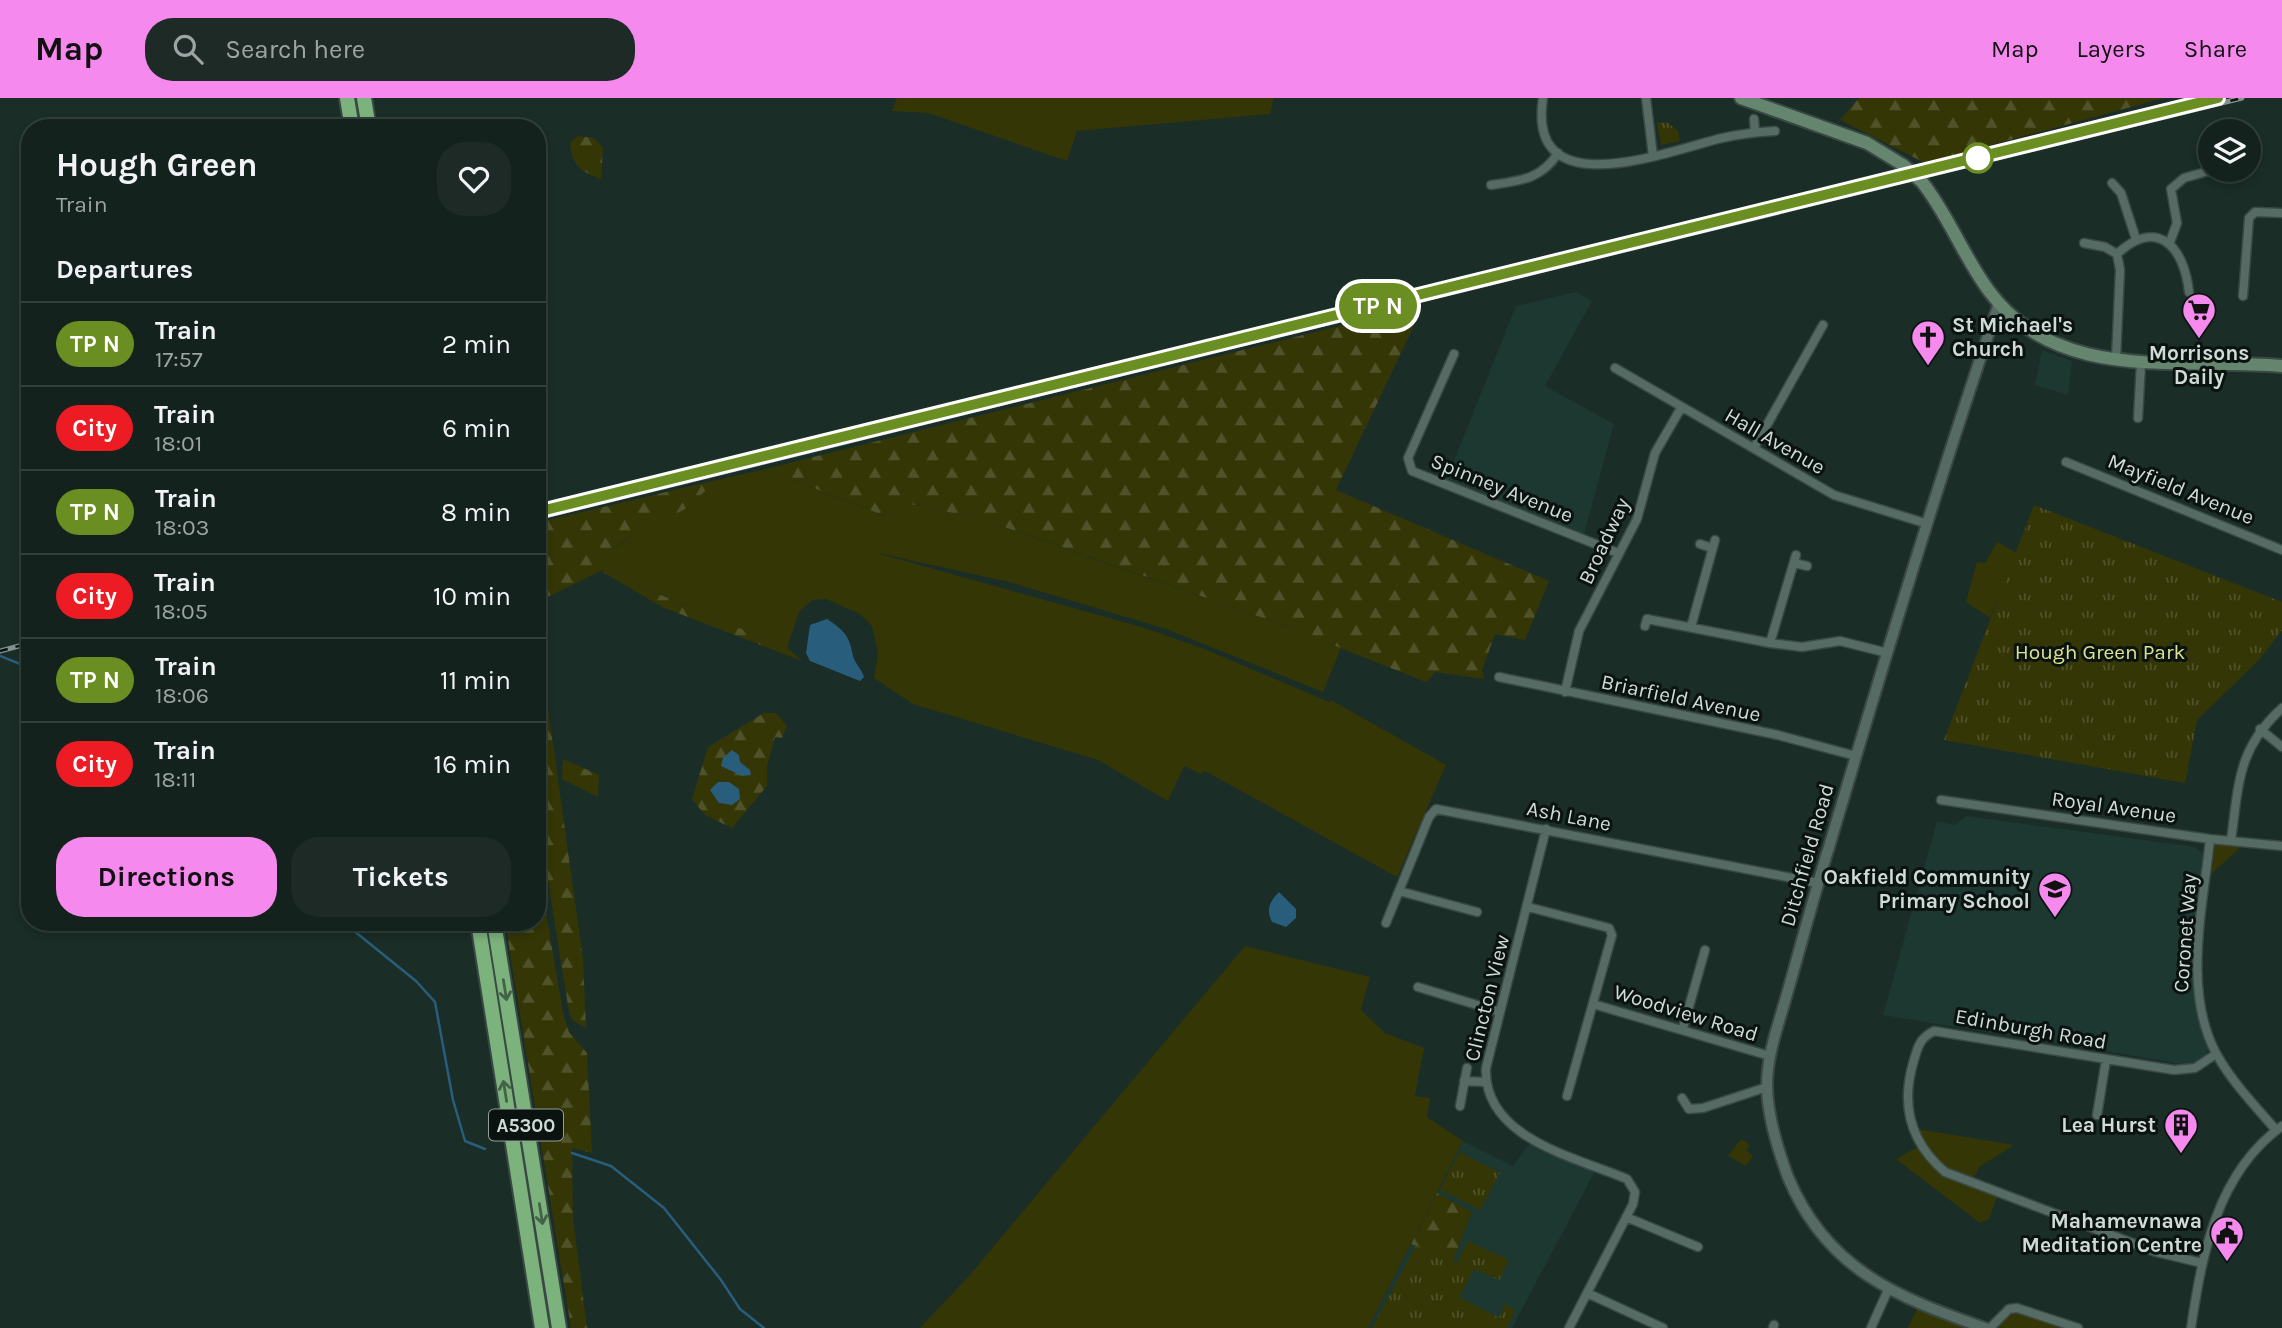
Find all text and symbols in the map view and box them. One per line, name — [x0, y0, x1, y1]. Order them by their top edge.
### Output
search box — [145, 18, 635, 81]
text: Map — [35, 30, 103, 68]
icon: search — [169, 30, 207, 68]
text: Search here — [225, 34, 365, 65]
text: Map — [1991, 35, 2039, 63]
text: Layers — [2077, 35, 2146, 63]
text: Share — [2184, 35, 2247, 63]
map controls — [2198, 119, 2261, 182]
button: layers — [2198, 119, 2261, 182]
button: heart — [437, 142, 511, 216]
unlabelled marker — [1963, 143, 1993, 173]
text: Hough Green — [56, 146, 258, 184]
text: Train — [56, 191, 108, 218]
text: Departures — [56, 254, 193, 285]
line badge: TP N — [1329, 283, 1427, 329]
supermarket icon: Morrisons Daily — [2180, 291, 2218, 340]
text: TP N — [1353, 292, 1403, 320]
place label: St Michael's Church — [1952, 313, 2073, 361]
text: Train — [155, 315, 217, 346]
church icon: St Michael's Church — [1909, 318, 1947, 367]
text: 2 min — [442, 329, 511, 360]
text: TP N — [70, 330, 120, 358]
place label: Morrisons Daily — [2149, 341, 2249, 389]
text: 17:57 — [155, 346, 202, 373]
text: Train — [154, 399, 216, 430]
street label: Hall Avenue — [1721, 403, 1829, 479]
text: 6 min — [442, 413, 511, 444]
text: City — [72, 414, 117, 442]
text: 18:01 — [154, 430, 202, 457]
street label: Spinney Avenue — [1427, 449, 1577, 527]
street label: Mayfield Avenue — [2104, 449, 2258, 529]
text: Train — [155, 483, 217, 514]
street label: Broadway — [1574, 494, 1635, 588]
text: 8 min — [441, 497, 511, 528]
text: TP N — [70, 498, 120, 526]
text: 18:03 — [155, 514, 209, 541]
text: Train — [154, 567, 216, 598]
text: 10 min — [433, 581, 511, 612]
text: City — [72, 582, 117, 610]
text: 18:05 — [154, 598, 208, 625]
park label: Hough Green Park — [2015, 640, 2186, 664]
text: Train — [155, 651, 217, 682]
text: 11 min — [440, 665, 511, 696]
text: TP N — [70, 666, 120, 694]
street label: Briarfield Avenue — [1599, 669, 1763, 727]
text: 18:06 — [155, 682, 209, 709]
text: Train — [154, 735, 216, 766]
text: 16 min — [434, 749, 511, 780]
text: City — [72, 750, 117, 778]
text: 18:11 — [154, 766, 196, 793]
street label: Ditchfield Road — [1775, 781, 1839, 929]
street label: Royal Avenue — [2050, 786, 2178, 828]
street label: Ash Lane — [1525, 796, 1613, 836]
button: Directions — [56, 837, 277, 917]
button: Tickets — [291, 837, 511, 917]
place label: Oakfield Community Primary School — [1824, 865, 2030, 913]
school or university icon: Oakfield Community Primary School — [2036, 870, 2074, 919]
street label: Coronet Way — [2169, 872, 2201, 993]
street label: Clincton View — [1460, 932, 1514, 1064]
one-way arrow — [499, 978, 512, 1001]
street label: Woodview Road — [1611, 980, 1761, 1046]
street label: Edinburgh Road — [1953, 1004, 2109, 1054]
one-way arrow — [498, 1080, 511, 1103]
building icon: Lea Hurst — [2162, 1106, 2200, 1155]
road number: A5300 — [489, 1110, 563, 1140]
place label: Lea Hurst — [2061, 1113, 2156, 1137]
one-way arrow — [535, 1202, 548, 1225]
place label: Mahamevnawa Meditation Centre — [2022, 1209, 2202, 1257]
public building icon: Mahamevnawa Meditation Centre — [2208, 1214, 2246, 1263]

